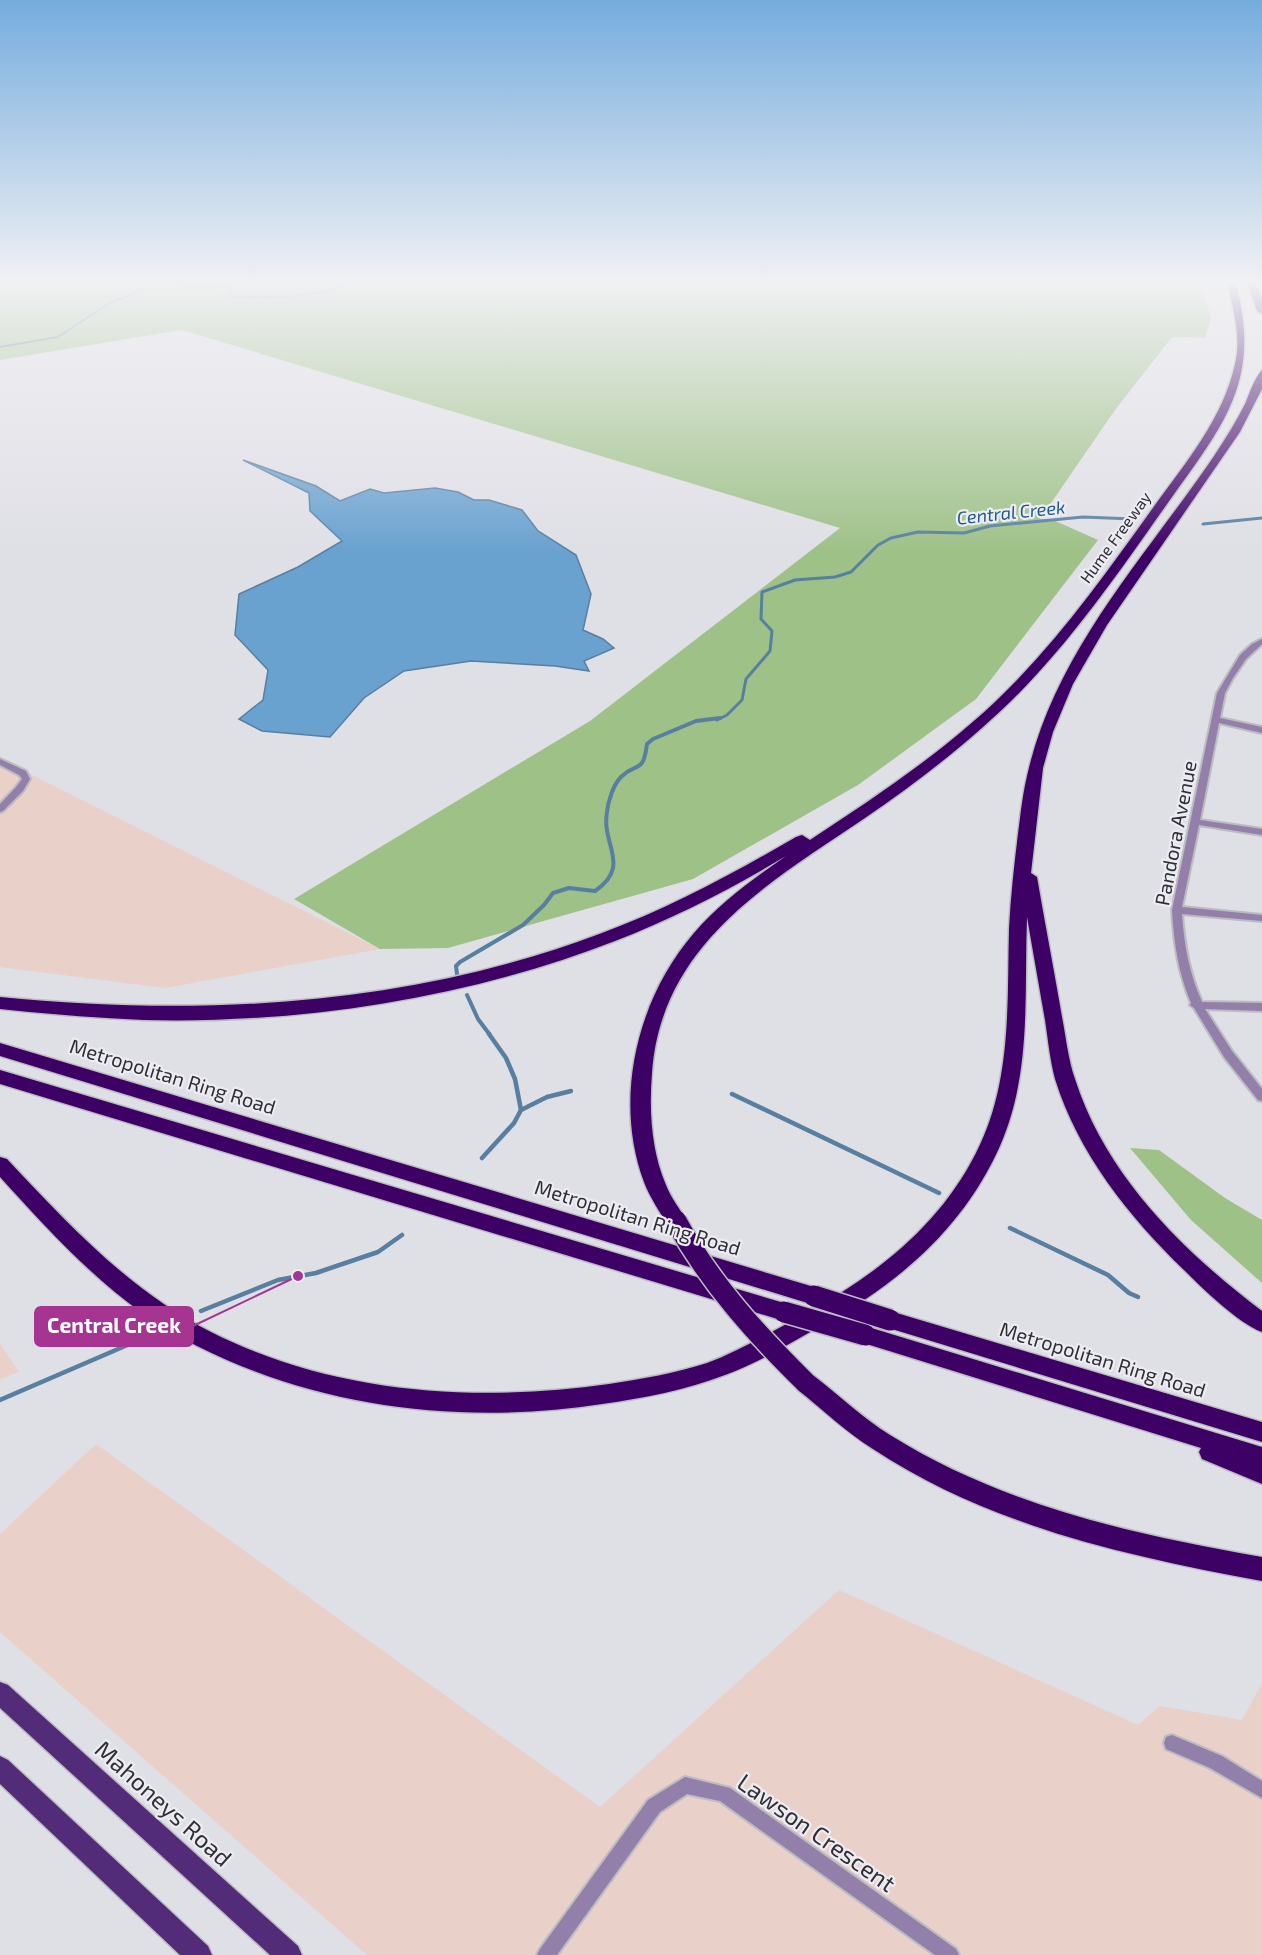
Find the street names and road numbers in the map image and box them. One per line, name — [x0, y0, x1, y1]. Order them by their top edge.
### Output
street label: Hume Freeway — [1076, 487, 1155, 586]
street label: Pandora Avenue — [1149, 758, 1201, 908]
street label: Metropolitan Ring Road — [67, 1033, 279, 1119]
street label: Metropolitan Ring Road — [532, 1174, 744, 1260]
street label: Metropolitan Ring Road — [997, 1316, 1209, 1402]
street label: Mahoneys Road — [90, 1734, 238, 1872]
street label: Lawson Crescent — [733, 1767, 901, 1897]

